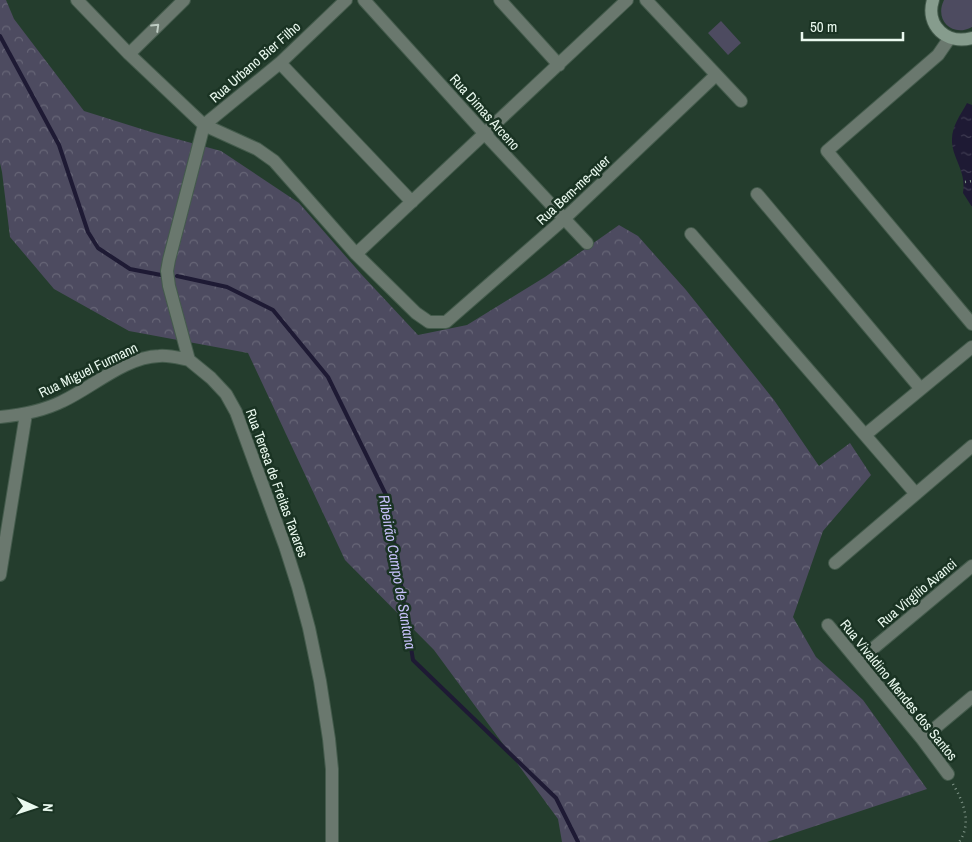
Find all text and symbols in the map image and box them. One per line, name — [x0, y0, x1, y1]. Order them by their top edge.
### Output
scale bar — [802, 10, 903, 42]
text: 50 m — [810, 16, 837, 37]
street label: Rua Urbano Bier Filho — [206, 18, 304, 106]
one-way arrow — [151, 24, 160, 33]
street label: Rua Dimas Arceno — [446, 70, 524, 154]
street label: Rua Bem-me-quer — [532, 151, 614, 229]
street label: Rua Miguel Furmann — [36, 338, 140, 402]
street label: Rua Teresa de Freitas Tavares — [242, 406, 312, 560]
water label: Ribeirão Campo de Santana — [374, 493, 421, 651]
street label: Rua Virgílio Avanci — [874, 555, 960, 631]
street label: Rua Vivaldino Mendes dos Santos — [836, 616, 962, 764]
north arrow — [10, 782, 60, 832]
text: N — [39, 803, 57, 812]

